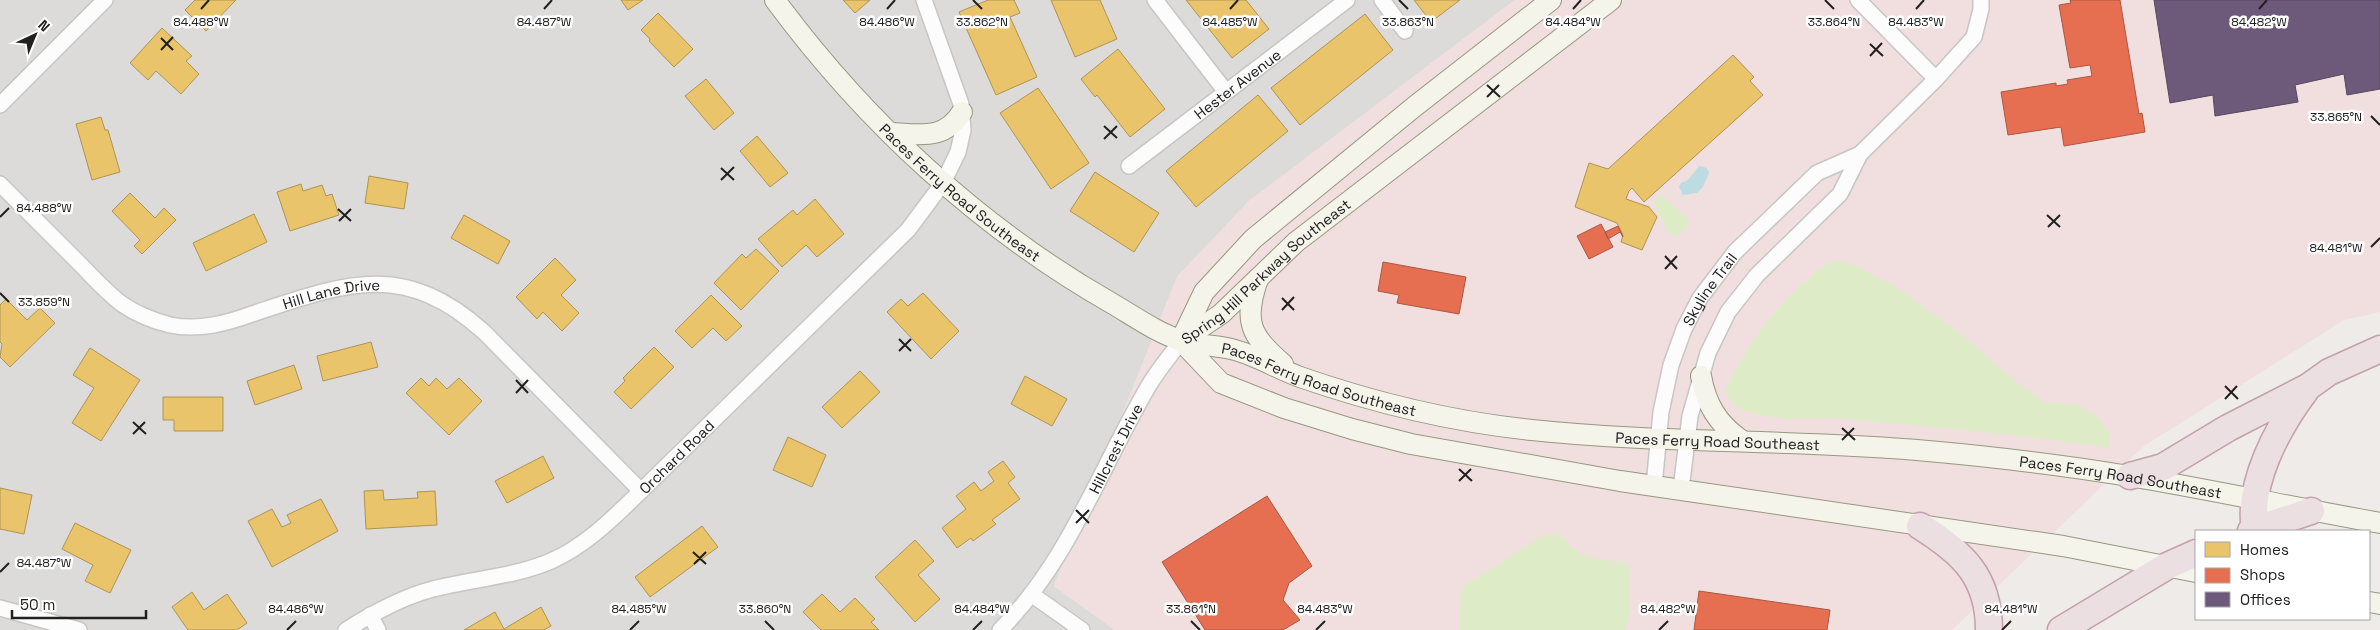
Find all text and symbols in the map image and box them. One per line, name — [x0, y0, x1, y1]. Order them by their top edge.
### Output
north arrow — [10, 10, 60, 60]
text: 84.488°W — [173, 14, 229, 30]
text: 84.487°W — [517, 14, 572, 30]
text: 84.486°W — [859, 14, 915, 30]
text: 33.862°N — [956, 14, 1008, 30]
text: 84.485°W — [1202, 14, 1258, 30]
text: 33.863°N — [1382, 14, 1434, 30]
text: 84.484°W — [1545, 14, 1601, 30]
text: 33.864°N — [1808, 14, 1860, 30]
text: 84.483°W — [1888, 14, 1944, 30]
text: 84.482°W — [2231, 14, 2287, 30]
text: N — [34, 16, 54, 35]
street label: Hester Avenue — [1190, 44, 1285, 123]
text: 33.865°N — [2310, 109, 2362, 125]
street label: Paces Ferry Road Southeast — [876, 119, 1044, 265]
street label: Spring Hill Parkway Southeast — [1177, 194, 1354, 348]
text: 84.488°W — [16, 200, 72, 216]
text: 84.481°W — [2309, 240, 2363, 256]
street label: Skyline Trail — [1678, 249, 1741, 329]
street label: Hill Lane Drive — [280, 275, 380, 313]
text: 33.859°N — [18, 294, 70, 310]
street label: Paces Ferry Road Southeast — [1220, 338, 1418, 420]
street label: Hillcrest Drive — [1084, 400, 1146, 497]
street label: Orchard Road — [635, 415, 718, 498]
street label: Paces Ferry Road Southeast — [1615, 427, 1820, 454]
street label: Paces Ferry Road Southeast — [2018, 451, 2224, 502]
legend — [2195, 530, 2370, 620]
text: Homes — [2240, 540, 2289, 559]
text: 84.487°W — [17, 555, 72, 571]
text: Shops — [2240, 565, 2285, 584]
scale bar — [12, 588, 146, 620]
text: Offices — [2240, 590, 2291, 609]
text: 50 m — [20, 595, 55, 614]
text: 84.486°W — [268, 601, 324, 617]
text: 84.485°W — [611, 601, 667, 617]
text: 33.860°N — [739, 601, 791, 617]
text: 84.484°W — [954, 601, 1010, 617]
text: 33.861°N — [1166, 601, 1216, 617]
text: 84.483°W — [1297, 601, 1353, 617]
text: 84.482°W — [1640, 601, 1696, 617]
text: 84.481°W — [1984, 601, 2038, 617]

